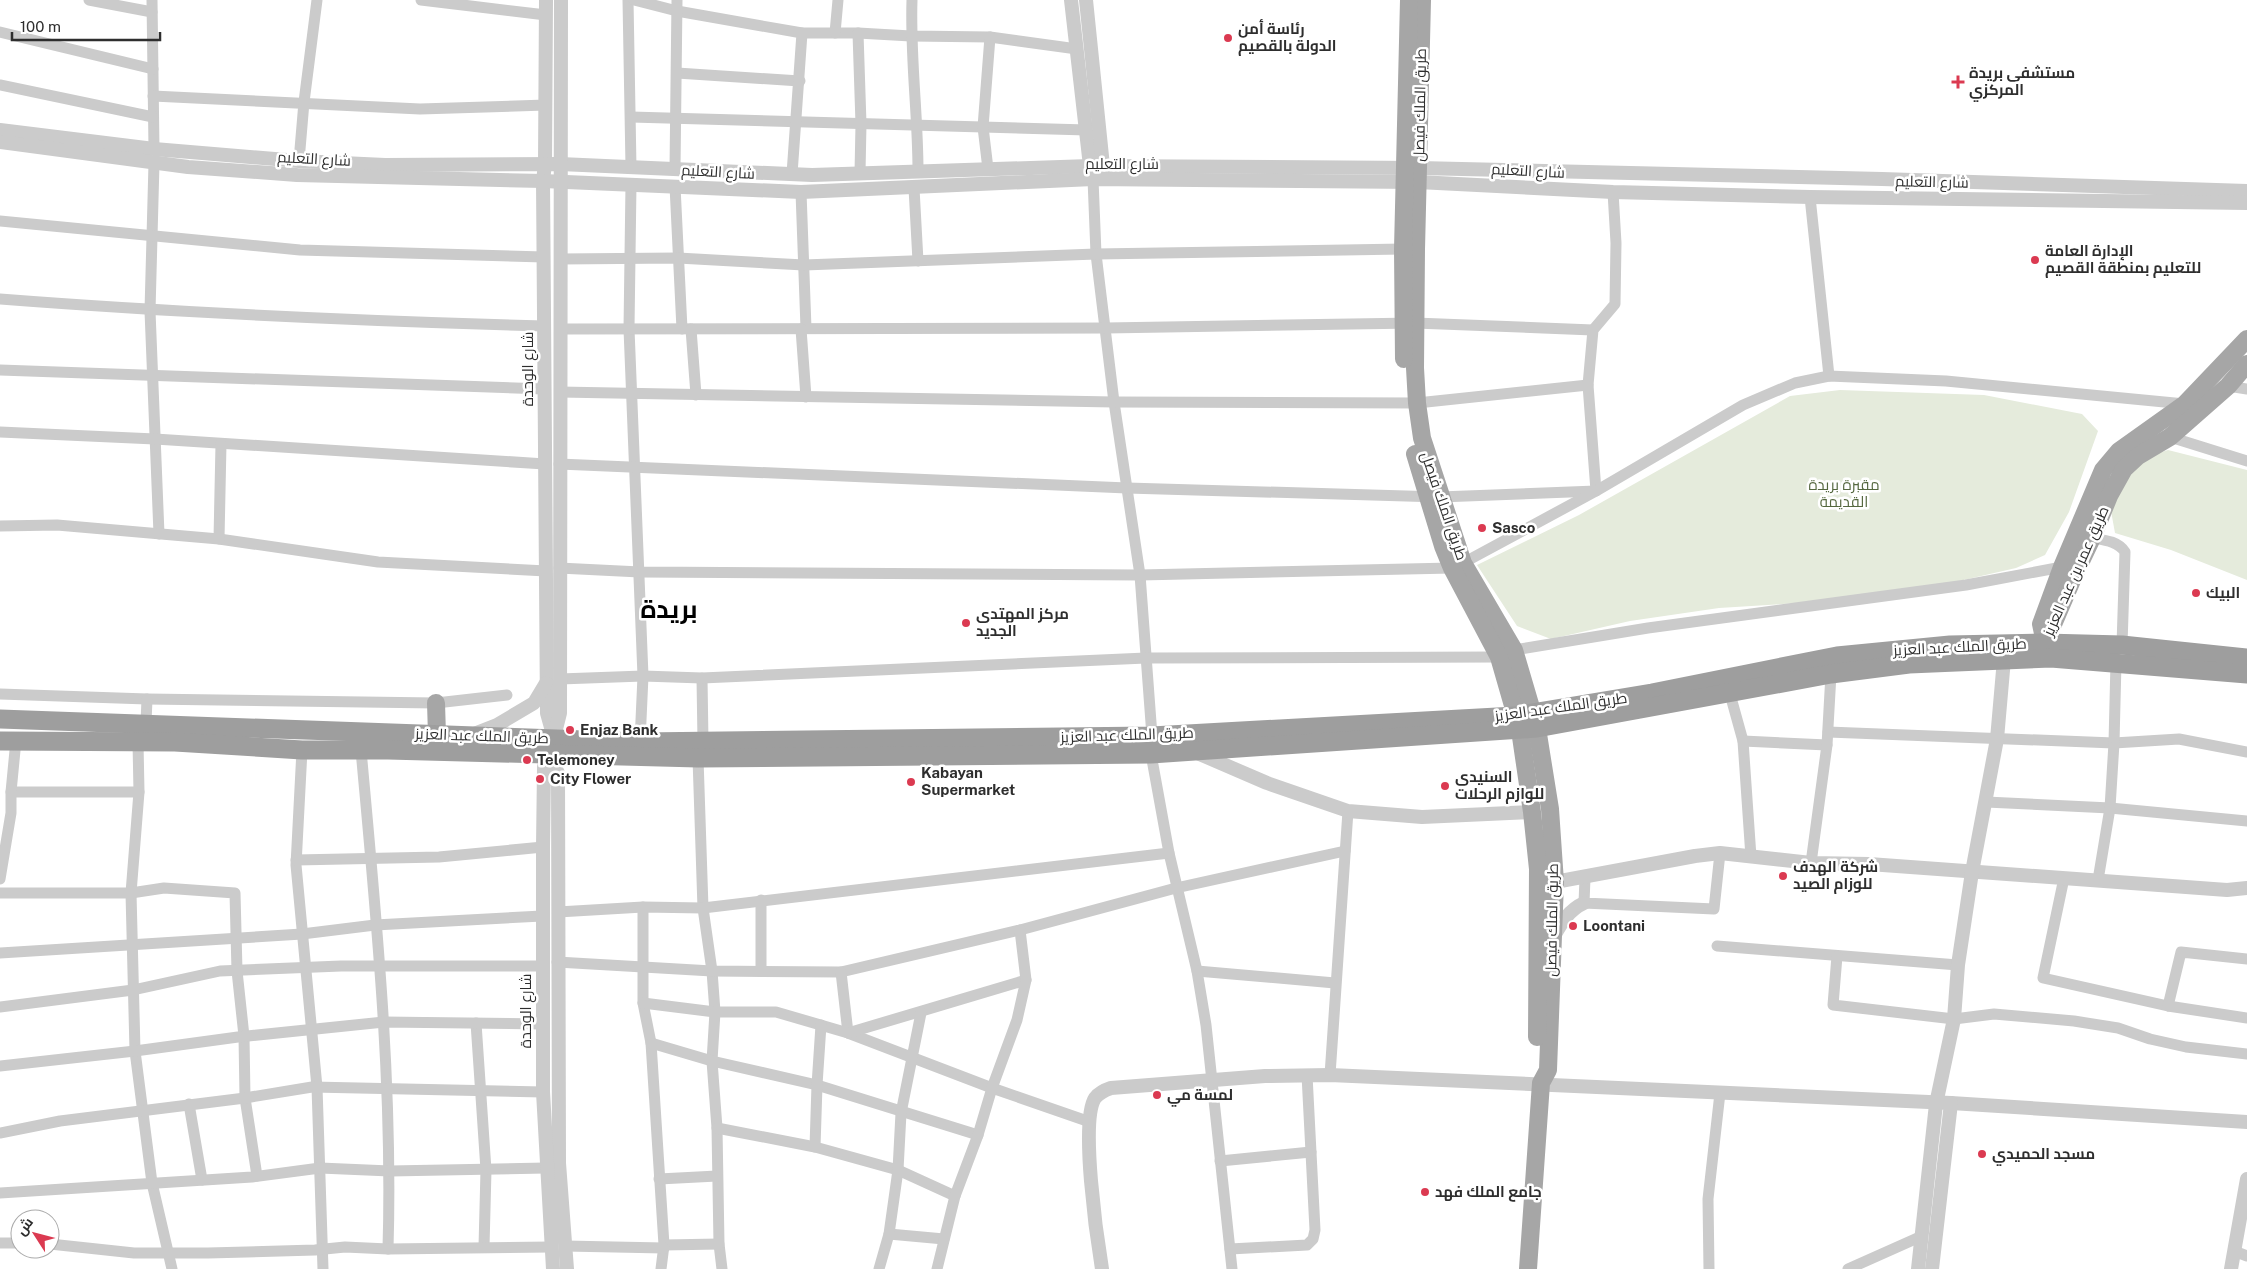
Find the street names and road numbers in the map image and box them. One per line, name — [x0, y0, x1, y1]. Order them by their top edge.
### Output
street label: طريق الملك فيصل — [1410, 48, 1431, 162]
street label: شارع التعليم — [277, 148, 351, 172]
street label: شارع التعليم — [1085, 155, 1159, 175]
street label: شارع التعليم — [1491, 160, 1565, 184]
street label: شارع التعليم — [681, 161, 755, 185]
street label: شارع التعليم — [1895, 172, 1969, 194]
street label: شارع الوحدة — [519, 332, 539, 406]
street label: طريق الملك فيصل — [1416, 449, 1471, 563]
street label: طريق عمر بن عبد العزيز — [2039, 503, 2114, 640]
street label: طريق الملك عبد العزيز — [1892, 635, 2027, 661]
street label: طريق الملك عبد العزيز — [1493, 689, 1629, 726]
street label: طريق الملك عبد العزيز — [1059, 724, 1194, 747]
street label: طريق الملك عبد العزيز — [414, 725, 549, 748]
street label: طريق الملك فيصل — [1542, 863, 1563, 977]
street label: شارع الوحدة — [517, 974, 537, 1048]

